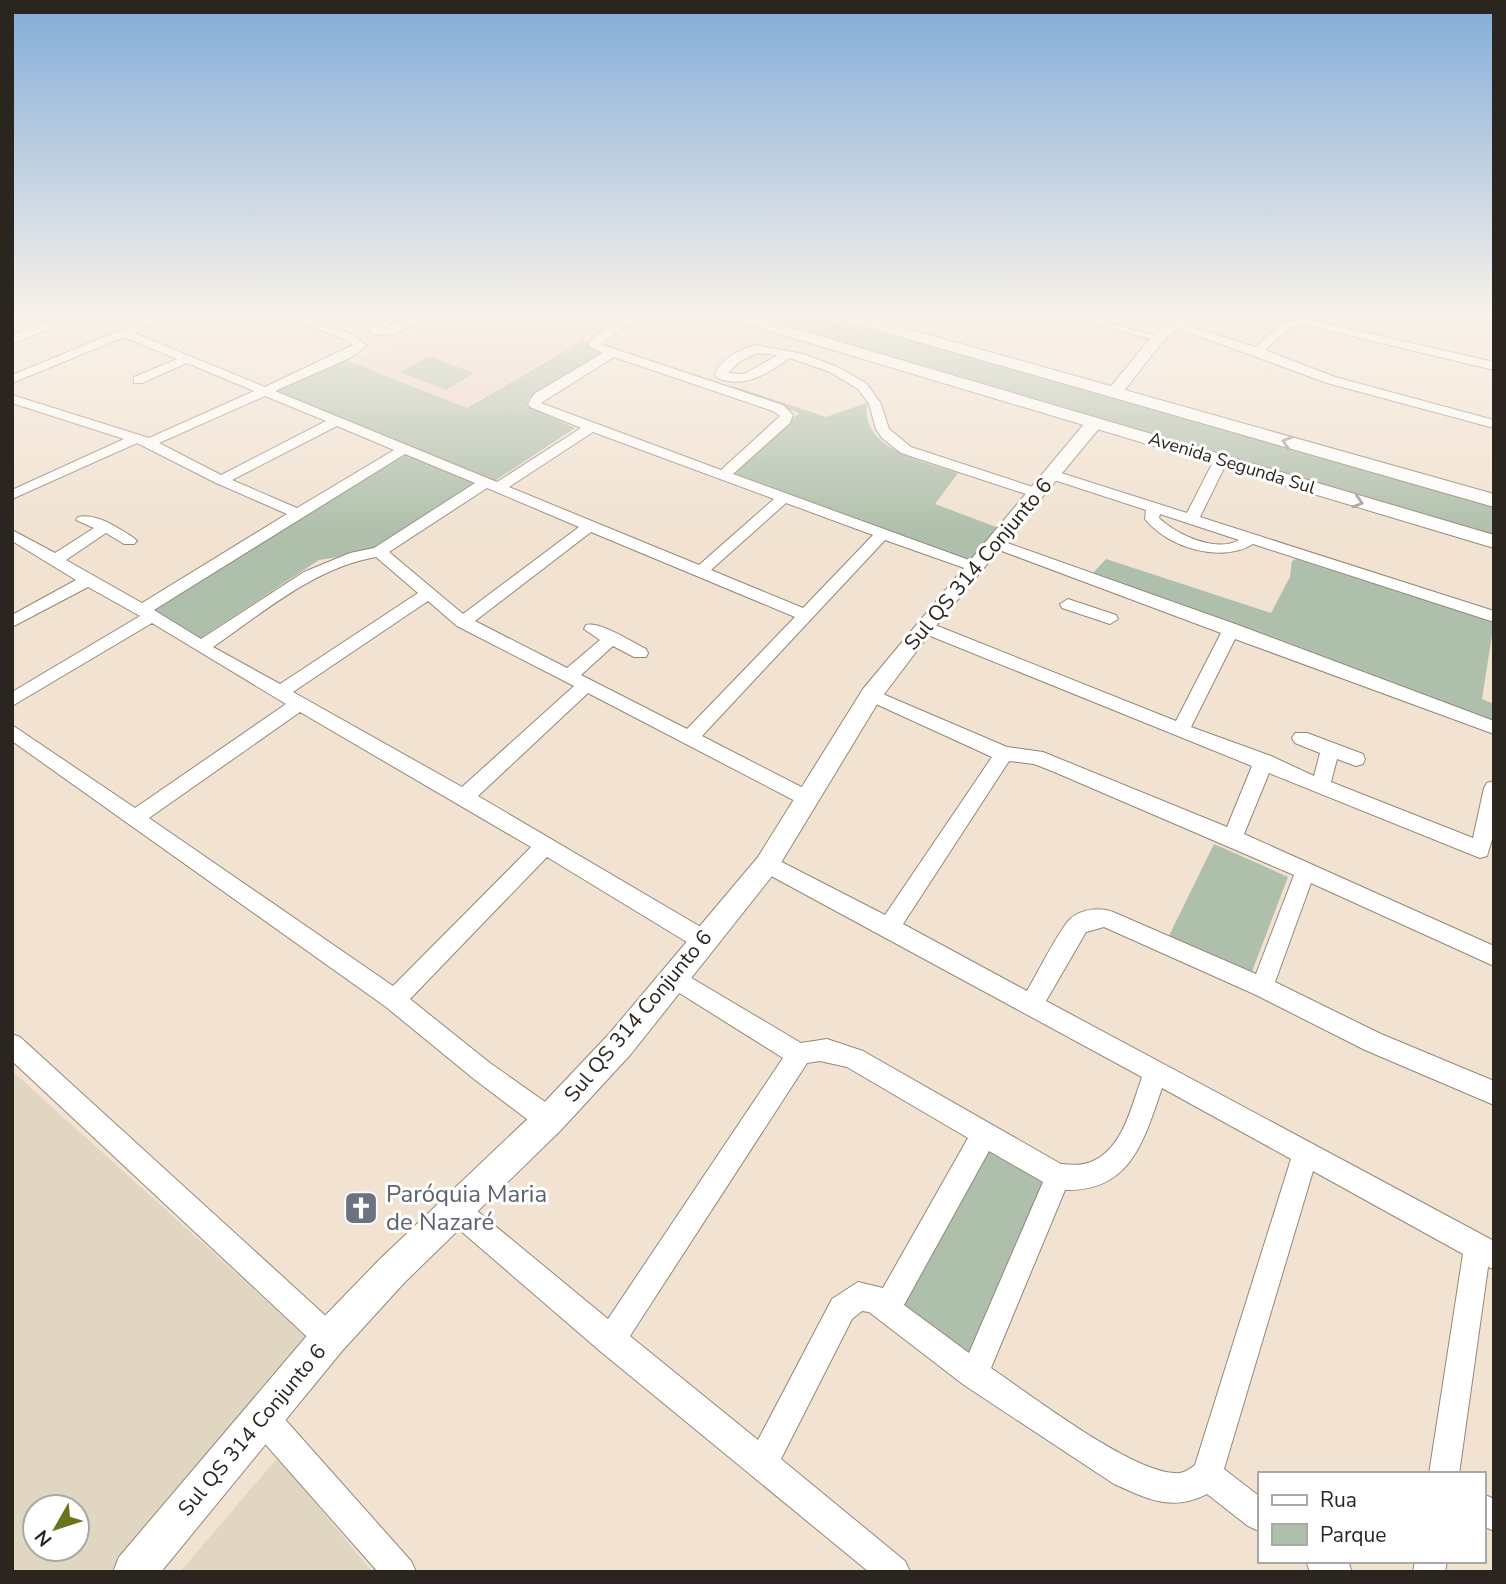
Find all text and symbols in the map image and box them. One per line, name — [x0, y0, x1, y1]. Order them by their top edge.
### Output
street label: Avenida Segunda Sul — [1146, 426, 1319, 500]
one-way arrow — [1281, 436, 1293, 450]
street label: Sul QS 314 Conjunto 6 — [898, 472, 1058, 656]
one-way arrow — [1351, 493, 1363, 508]
street label: Sul QS 314 Conjunto 6 — [558, 924, 718, 1108]
place label: Paróquia Maria de Nazaré — [386, 1178, 547, 1238]
church icon: Paróquia Maria de Nazaré — [342, 1189, 380, 1227]
street label: Sul QS 314 Conjunto 6 — [172, 1338, 332, 1522]
legend — [1258, 1472, 1485, 1563]
text: Rua — [1320, 1486, 1357, 1514]
north arrow — [21, 1493, 91, 1563]
text: Parque — [1320, 1521, 1387, 1549]
text: N — [29, 1524, 58, 1552]

